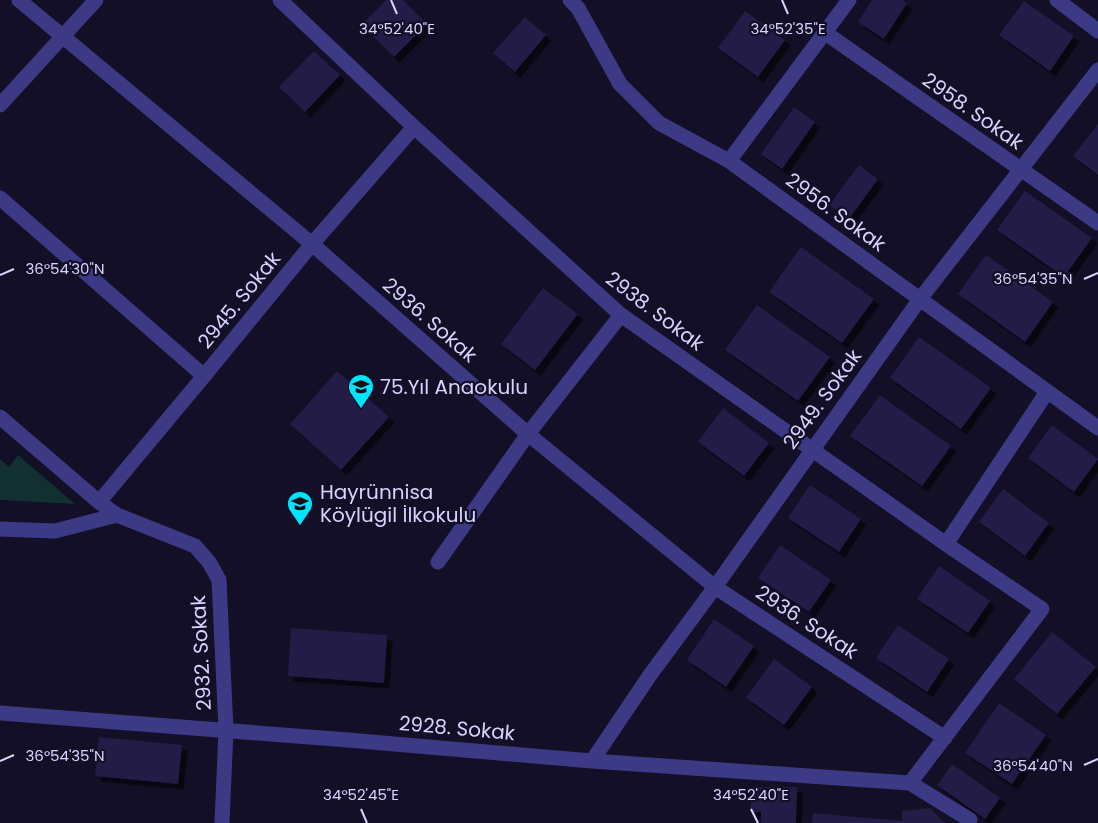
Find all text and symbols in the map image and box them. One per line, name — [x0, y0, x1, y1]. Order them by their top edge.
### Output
text: 34°52'40"E — [359, 18, 435, 39]
text: 34°52'35"E — [750, 18, 826, 39]
street label: 2958. Sokak — [917, 66, 1030, 157]
street label: 2956. Sokak — [780, 166, 892, 258]
street label: 2945. Sokak — [191, 245, 287, 354]
text: 36°54'30"N — [26, 258, 104, 279]
street label: 2938. Sokak — [600, 265, 711, 358]
text: 36°54'35"N — [994, 268, 1072, 289]
street label: 2936. Sokak — [377, 271, 484, 369]
street label: 2949. Sokak — [776, 343, 868, 455]
school or university icon: 75.Yıl Anaokulu — [346, 372, 376, 410]
place label: 75.Yıl Anaokulu — [380, 373, 528, 401]
place label: Hayrünnisa Köylügil İlkokulu — [320, 478, 476, 529]
school or university icon: Hayrünnisa Köylügil İlkokulu — [285, 489, 315, 527]
street label: 2936. Sokak — [750, 578, 864, 666]
street label: 2932. Sokak — [184, 594, 218, 711]
street label: 2928. Sokak — [398, 709, 517, 747]
text: 36°54'35"N — [26, 745, 104, 766]
text: 36°54'40"N — [993, 755, 1073, 776]
text: 34°52'45"E — [323, 784, 399, 805]
text: 34°52'40"E — [713, 784, 789, 805]

